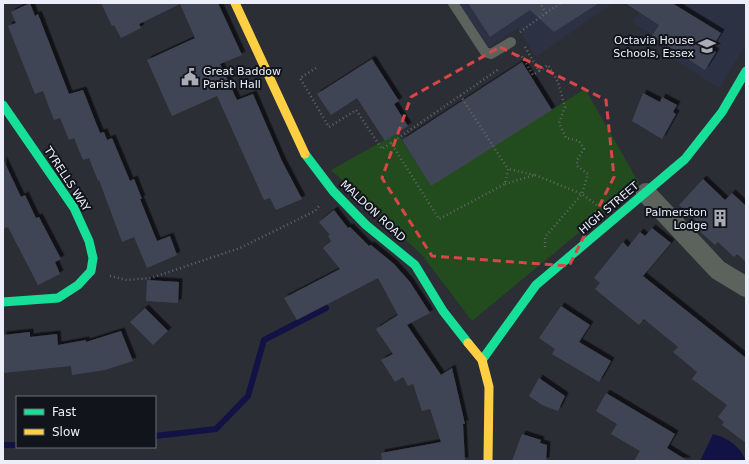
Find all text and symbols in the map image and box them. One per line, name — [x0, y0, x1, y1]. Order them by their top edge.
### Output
place label: Octavia House Schools, Essex — [613, 34, 694, 60]
school or university icon: Octavia House Schools, Essex — [697, 36, 717, 56]
place label: Great Baddow Parish Hall — [203, 65, 281, 91]
public building icon: Great Baddow Parish Hall — [180, 67, 200, 87]
street label: TYRELLS WAY — [41, 143, 93, 214]
street label: MALDON ROAD — [338, 178, 408, 244]
street label: HIGH STREET — [577, 179, 642, 237]
place label: Palmerston Lodge — [645, 206, 707, 232]
building icon: Palmerston Lodge — [710, 208, 730, 228]
legend — [16, 396, 156, 448]
text: Fast — [52, 405, 76, 419]
text: Slow — [52, 425, 80, 439]

